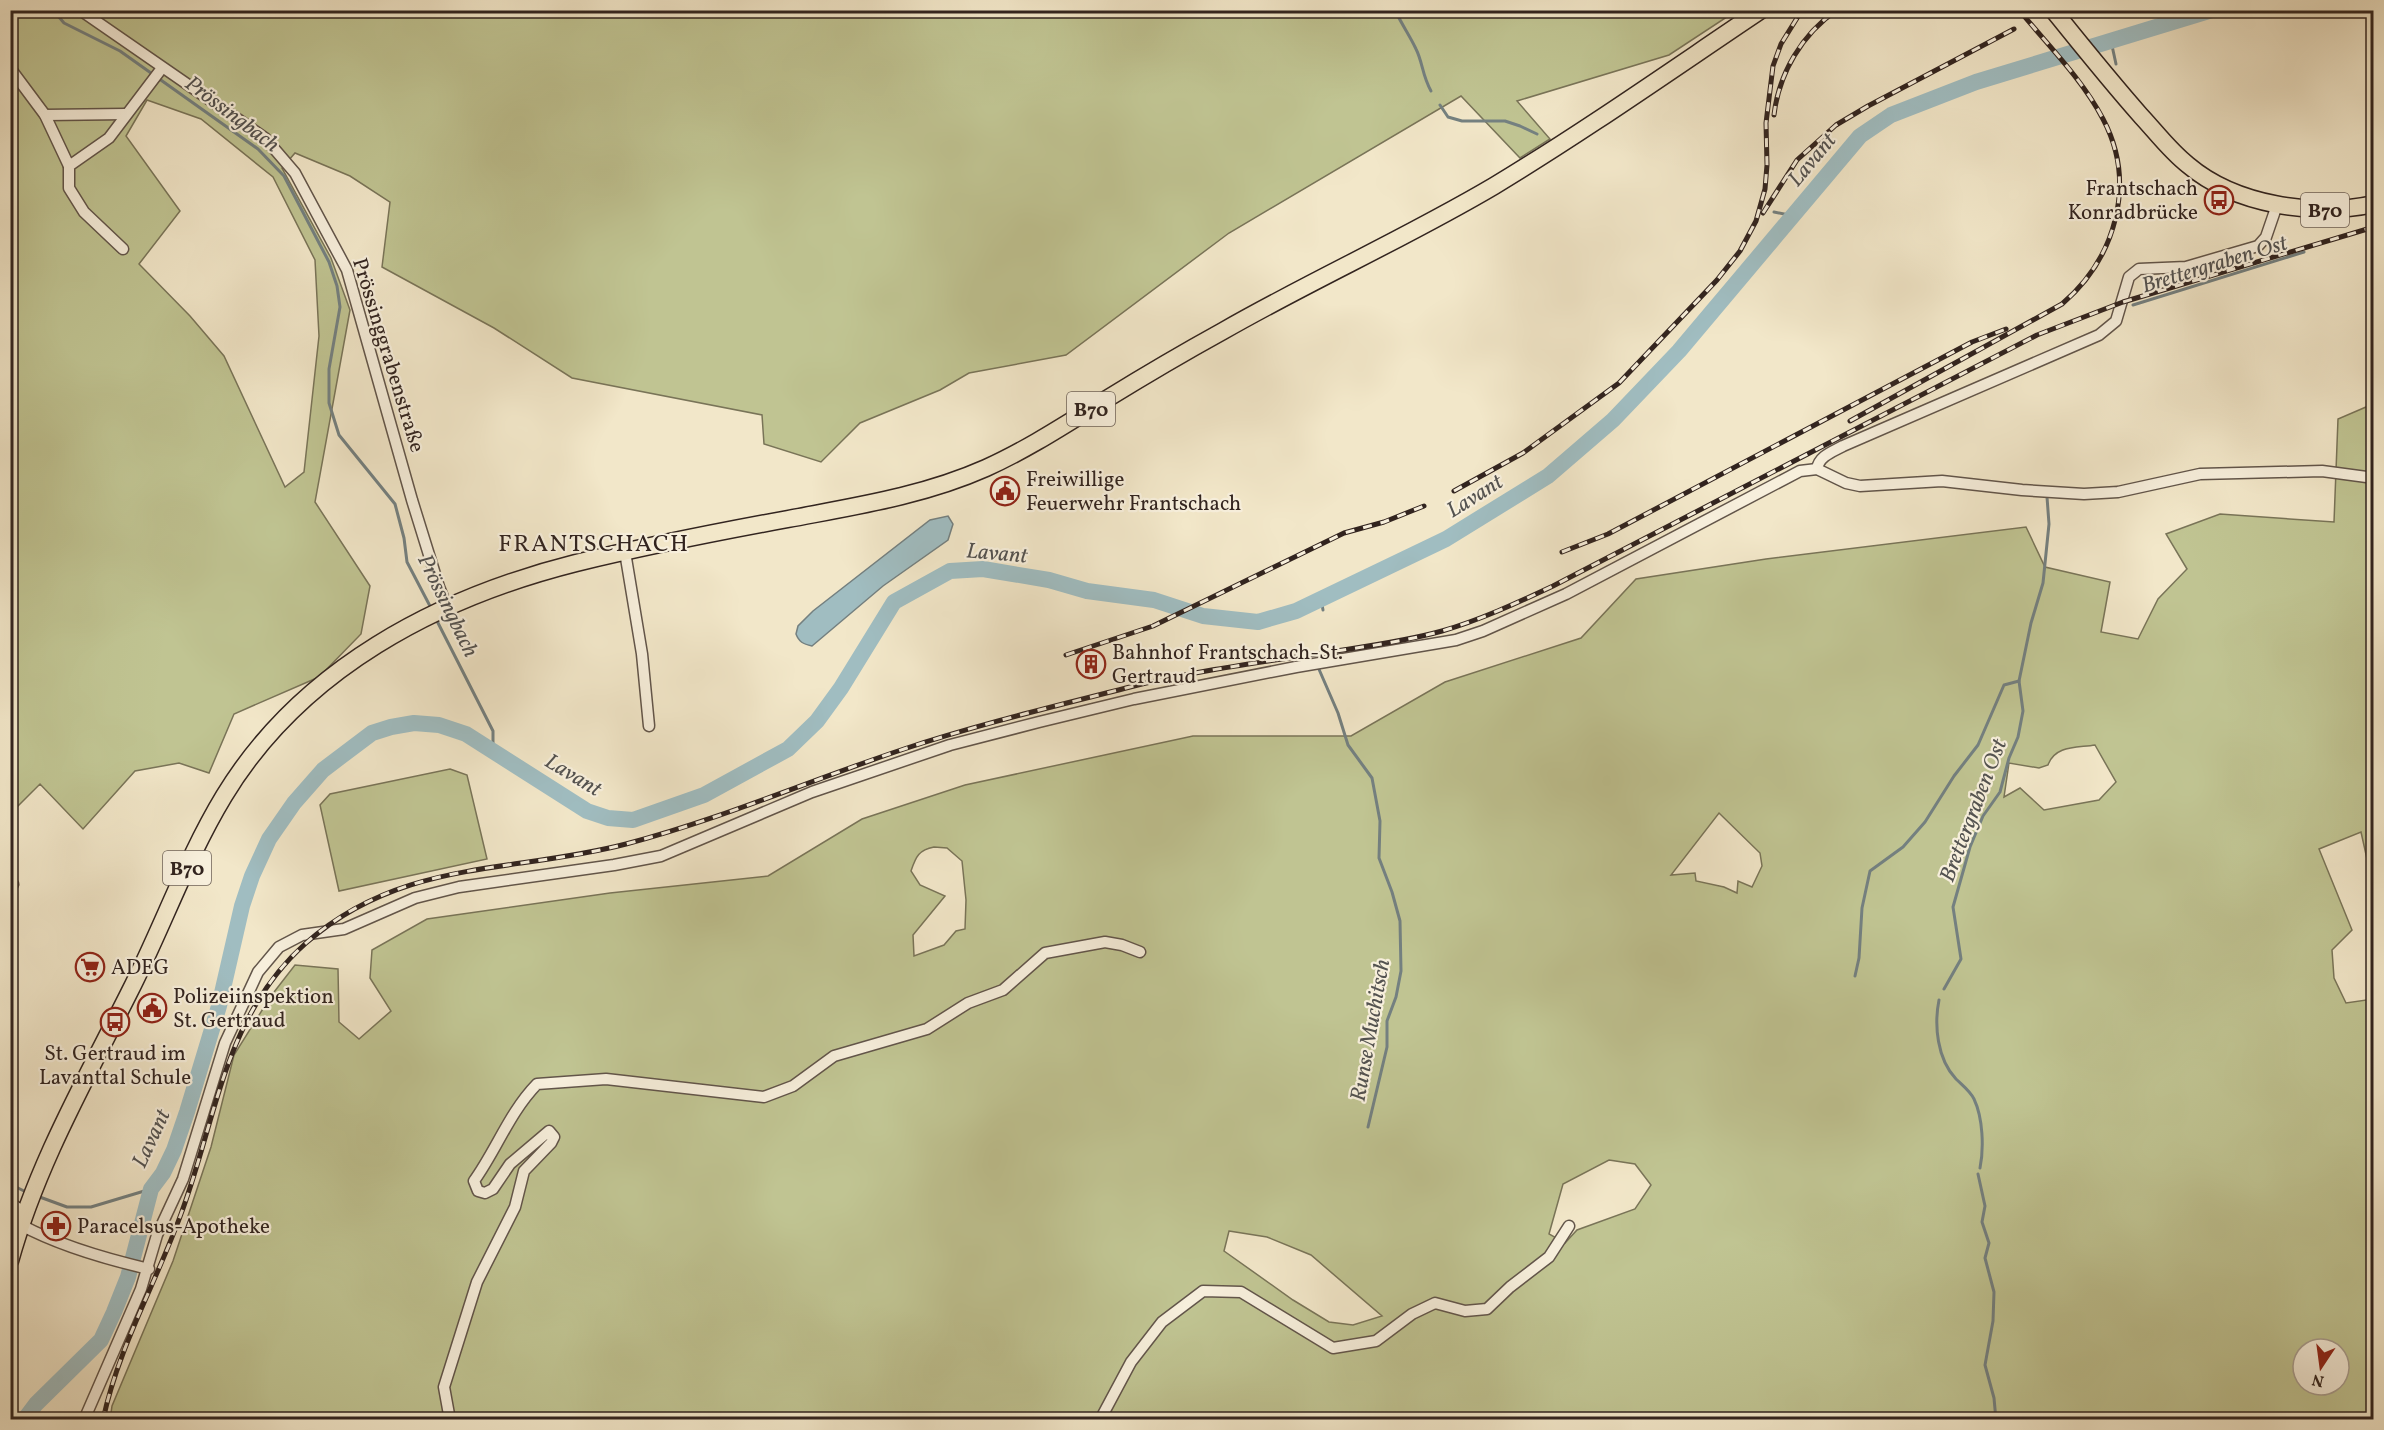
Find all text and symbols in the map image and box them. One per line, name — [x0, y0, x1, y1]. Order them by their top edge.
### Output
water label: Prössingbach — [178, 69, 285, 161]
water label: Lavant — [1781, 126, 1845, 194]
place label: Frantschach Konradbrücke — [2068, 175, 2198, 228]
bus stop icon: Frantschach Konradbrücke — [2203, 184, 2235, 216]
road number: B70 — [2301, 193, 2349, 227]
water label: Brettergraben Ost — [2138, 228, 2292, 302]
street label: Prössinggrabenstraße — [344, 255, 431, 456]
road number: B70 — [1067, 392, 1115, 426]
place label: Freiwillige Feuerwehr Frantschach — [1026, 466, 1241, 519]
water label: Lavant — [1441, 467, 1510, 527]
public building icon: Freiwillige Feuerwehr Frantschach — [989, 475, 1021, 507]
district label: FRANTSCHACH — [498, 528, 690, 562]
water label: Lavant — [965, 536, 1030, 573]
water label: Prössingbach — [408, 549, 485, 663]
place label: Bahnhof Frantschach-St. Gertraud — [1112, 639, 1343, 692]
building icon: Bahnhof Frantschach-St. Gertraud — [1075, 648, 1107, 680]
water label: Brettergraben Ost — [1933, 734, 2016, 887]
water label: Lavant — [538, 747, 608, 806]
road number: B70 — [163, 851, 211, 885]
supermarket icon: ADEG — [74, 951, 106, 983]
place label: ADEG — [111, 954, 169, 983]
water label: Runse Muchitsch — [1344, 957, 1399, 1104]
place label: Polizeiinspektion St. Gertraud — [173, 983, 334, 1036]
public building icon: Polizeiinspektion St. Gertraud — [136, 992, 168, 1024]
bus stop icon: St. Gertraud im Lavanttal Schule — [99, 1006, 131, 1038]
place label: St. Gertraud im Lavanttal Schule — [39, 1040, 191, 1093]
water label: Lavant — [125, 1104, 180, 1173]
pharmacy icon: Paracelsus-Apotheke — [40, 1210, 72, 1242]
place label: Paracelsus-Apotheke — [77, 1213, 270, 1242]
north arrow — [2291, 1337, 2351, 1397]
text: N — [2310, 1368, 2326, 1392]

